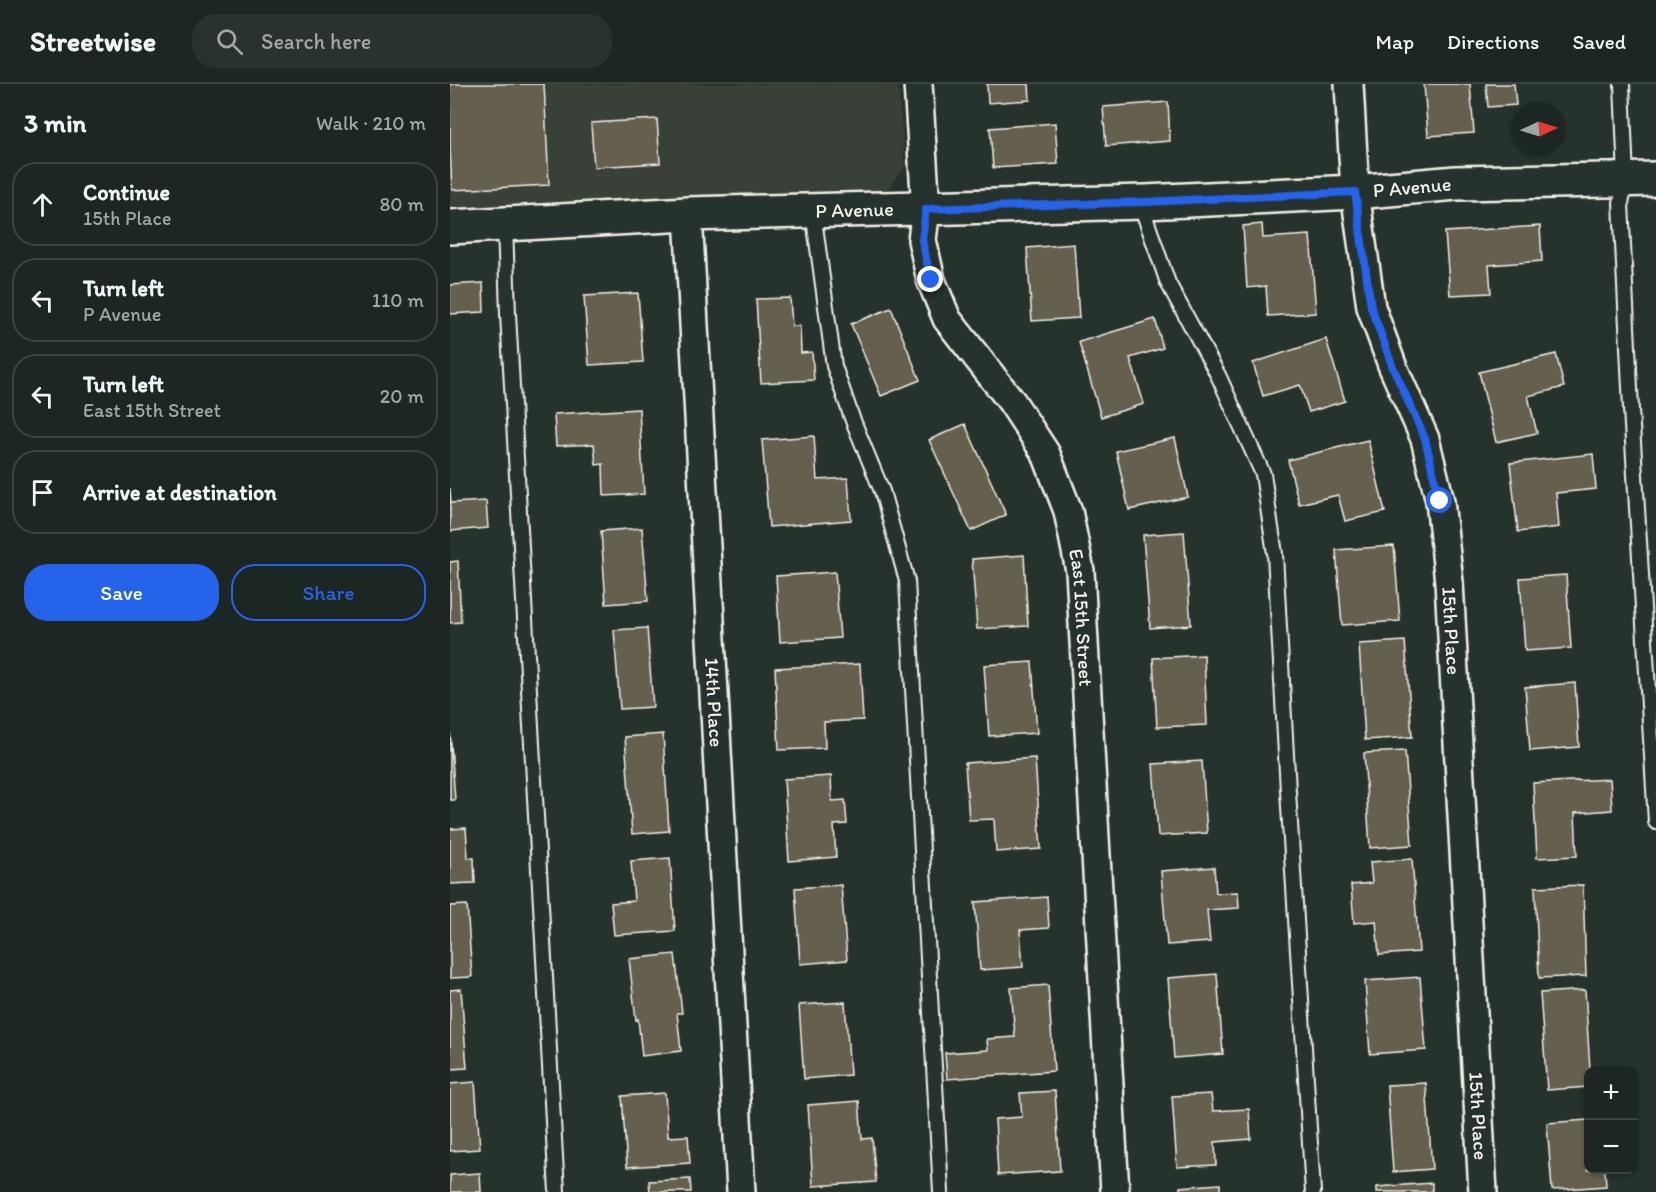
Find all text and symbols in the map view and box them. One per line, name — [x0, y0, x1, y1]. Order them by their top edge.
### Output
search box — [192, 14, 612, 68]
text: Streetwise — [30, 24, 156, 58]
icon: search — [213, 25, 246, 58]
text: Search here — [261, 28, 371, 55]
text: Map — [1376, 29, 1414, 54]
text: Directions — [1447, 29, 1539, 54]
text: Saved — [1572, 29, 1626, 54]
north arrow — [1512, 102, 1566, 156]
text: 3 min — [24, 107, 86, 139]
text: Walk · 210 m — [316, 111, 426, 135]
street label: P Avenue — [1372, 171, 1452, 202]
text: Continue — [83, 179, 170, 206]
icon: ahead — [26, 188, 59, 221]
text: 80 m — [379, 192, 424, 216]
street label: P Avenue — [815, 197, 894, 223]
text: 15th Place — [83, 206, 171, 230]
route end — [917, 266, 943, 292]
text: Turn left — [83, 275, 164, 302]
icon: left — [26, 284, 59, 317]
text: 110 m — [372, 288, 424, 312]
text: P Avenue — [83, 302, 161, 326]
text: Turn left — [83, 371, 164, 398]
icon: left — [26, 380, 59, 413]
text: 20 m — [380, 384, 424, 408]
text: East 15th Street — [83, 398, 221, 422]
icon: arrive — [26, 476, 59, 509]
text: Arrive at destination — [83, 479, 277, 506]
route start — [1426, 487, 1452, 513]
street label: East 15th Street — [1064, 546, 1098, 687]
button: Save — [24, 564, 219, 621]
button: Share — [231, 564, 426, 621]
street label: 15th Place — [1437, 586, 1466, 675]
street label: 14th Place — [700, 657, 729, 748]
map controls — [1584, 1066, 1638, 1174]
button: + — [1584, 1066, 1638, 1120]
street label: 15th Place — [1464, 1071, 1493, 1161]
button: − — [1584, 1120, 1638, 1174]

